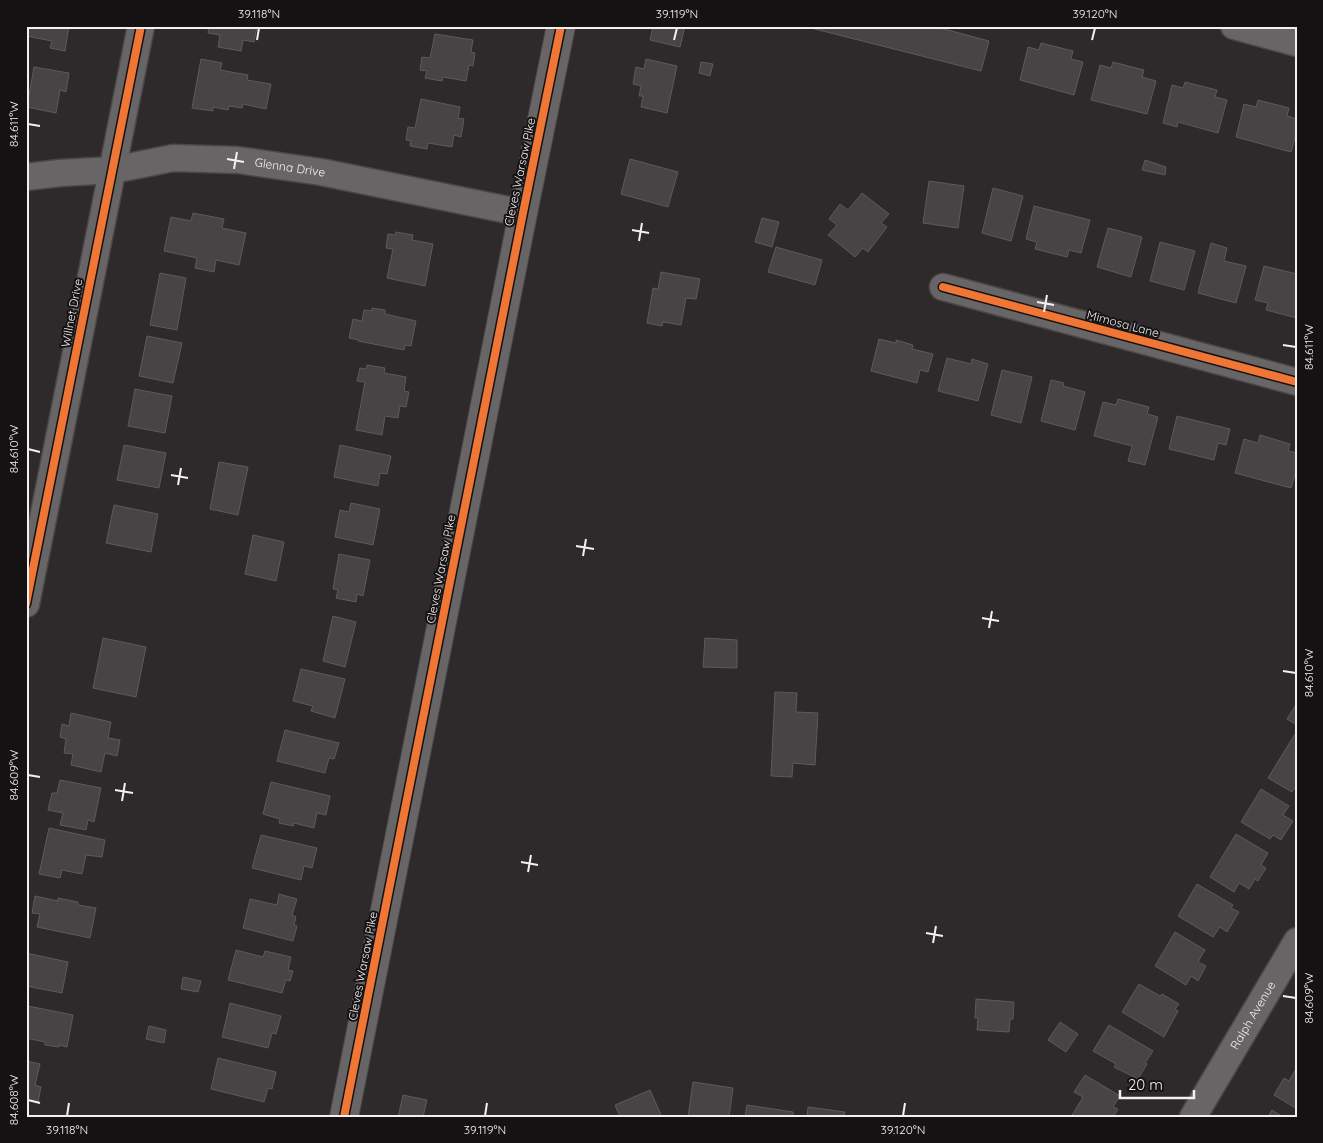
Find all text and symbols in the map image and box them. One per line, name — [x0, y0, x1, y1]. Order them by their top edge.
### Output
text: 39.118°N — [238, 6, 280, 21]
text: 39.119°N — [656, 6, 698, 21]
text: 39.120°N — [1072, 6, 1118, 21]
text: 84.611°W — [6, 101, 21, 147]
street label: Cleves Warsaw Pike — [501, 116, 538, 227]
street label: Glenna Drive — [254, 155, 327, 180]
street label: Willnet Drive — [58, 277, 86, 349]
street label: Mimosa Lane — [1085, 307, 1161, 340]
text: 84.611°W — [1301, 324, 1316, 370]
text: 84.610°W — [6, 424, 21, 473]
street label: Cleves Warsaw Pike — [423, 513, 458, 625]
text: 84.610°W — [1301, 648, 1316, 697]
text: 84.609°W — [6, 749, 21, 800]
street label: Cleves Warsaw Pike — [345, 910, 380, 1022]
text: 84.609°W — [1301, 972, 1316, 1023]
street label: Ralph Avenue — [1227, 978, 1279, 1052]
scale bar — [1120, 1068, 1194, 1100]
text: 84.608°W — [6, 1074, 21, 1125]
text: 20 m — [1128, 1075, 1163, 1094]
text: 39.118°N — [46, 1122, 88, 1137]
text: 39.119°N — [464, 1122, 506, 1137]
text: 39.120°N — [880, 1122, 926, 1137]

